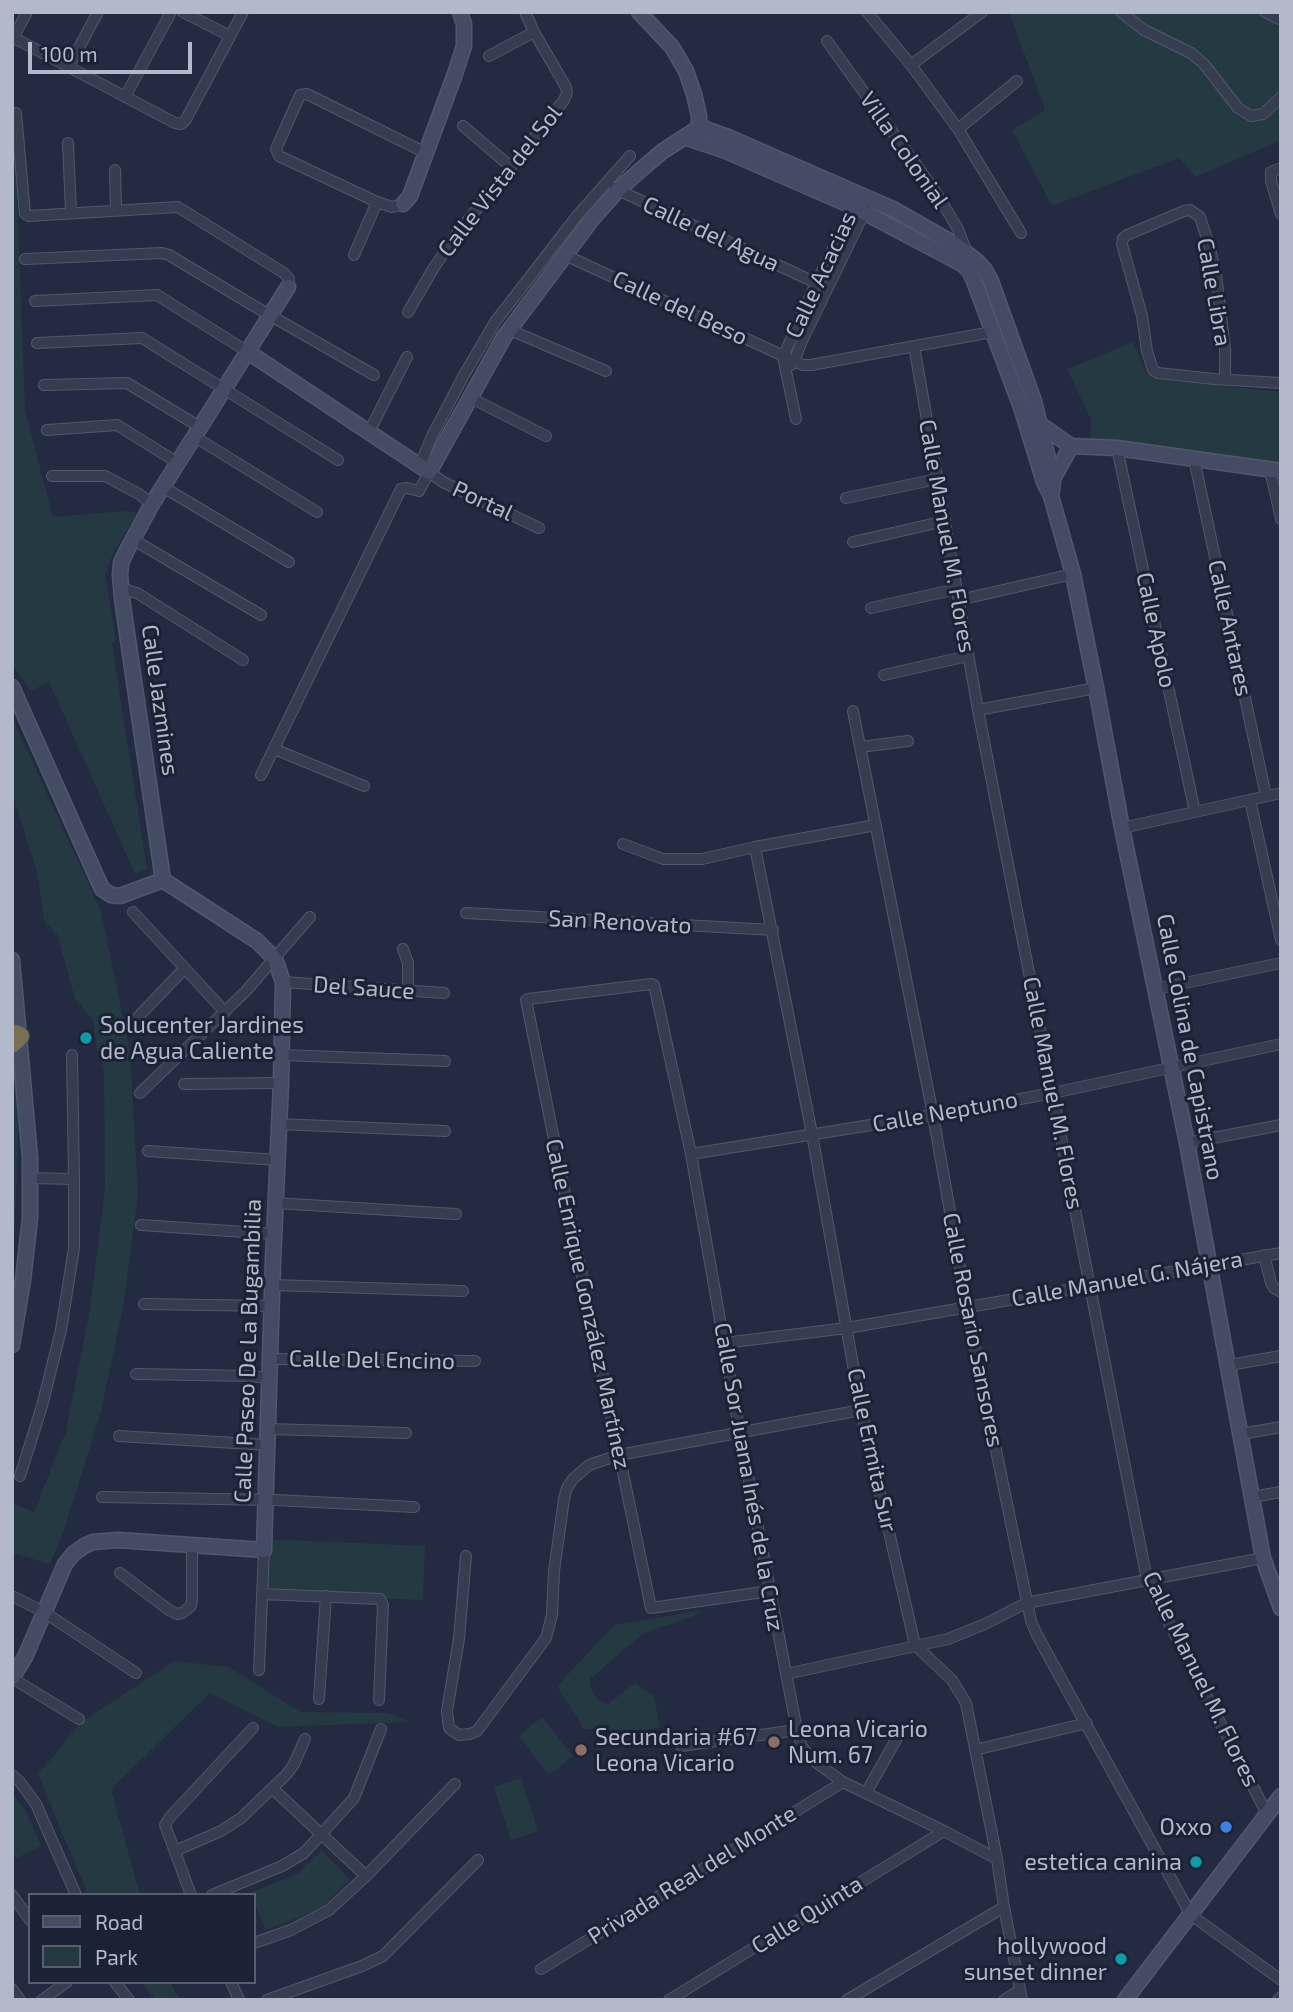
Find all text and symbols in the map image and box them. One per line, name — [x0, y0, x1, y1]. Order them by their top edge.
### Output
scale bar — [32, 28, 196, 72]
text: 100 m — [41, 41, 98, 66]
street label: Villa Colonial — [854, 86, 954, 214]
street label: Calle Vista del Sol — [432, 100, 568, 262]
street label: Calle del Agua — [638, 190, 784, 278]
street label: Calle Acacias — [780, 207, 862, 343]
street label: Calle Libra — [1191, 236, 1237, 348]
street label: Calle del Beso — [608, 265, 752, 351]
street label: Calle Manuel M. Flores — [913, 417, 981, 655]
street label: Portal — [448, 475, 518, 527]
street label: Calle Antares — [1202, 557, 1258, 699]
street label: Calle Apolo — [1130, 570, 1182, 690]
street label: Calle Jazmines — [136, 623, 184, 777]
street label: San Renovato — [548, 904, 692, 940]
street label: Calle Colina de Capistrano — [1151, 911, 1229, 1183]
street label: Del Sauce — [312, 971, 416, 1005]
street label: Calle Manuel M. Flores — [1017, 974, 1089, 1212]
place label: Solucenter Jardines de Agua Caliente — [100, 1011, 304, 1065]
marker: Solucenter Jardines de Agua Caliente — [78, 1030, 94, 1046]
street label: Calle Neptuno — [870, 1086, 1020, 1138]
street label: Calle Enrique González Martínez — [539, 1136, 637, 1472]
street label: Calle Paseo De La Bugambilia — [229, 1198, 267, 1504]
street label: Calle Rosario Sansores — [937, 1211, 1009, 1449]
street label: Calle Manuel G. Nájera — [1009, 1245, 1245, 1313]
street label: Calle Sor Juana Inés de la Cruz — [708, 1321, 790, 1633]
street label: Calle Del Encino — [289, 1345, 455, 1375]
street label: Calle Ermita Sur — [841, 1366, 903, 1534]
street label: Calle Manuel M. Flores — [1137, 1567, 1265, 1791]
place label: Leona Vicario Num. 67 — [788, 1715, 928, 1769]
place label: Secundaria #67 Leona Vicario — [595, 1723, 757, 1777]
marker: Leona Vicario Num. 67 — [766, 1734, 782, 1750]
marker: Secundaria #67 Leona Vicario — [573, 1742, 589, 1758]
street label: Privada Real del Monte — [583, 1800, 801, 1950]
place label: Oxxo — [1160, 1813, 1212, 1841]
marker: Oxxo — [1218, 1819, 1234, 1835]
place label: estetica canina — [1024, 1848, 1182, 1876]
marker: estetica canina — [1188, 1854, 1204, 1870]
street label: Calle Quinta — [746, 1870, 868, 1960]
legend — [28, 1893, 256, 1984]
text: Road — [95, 1909, 143, 1934]
place label: hollywood sunset dinner — [964, 1932, 1107, 1986]
text: Park — [95, 1944, 138, 1969]
marker: hollywood sunset dinner — [1113, 1951, 1129, 1967]

